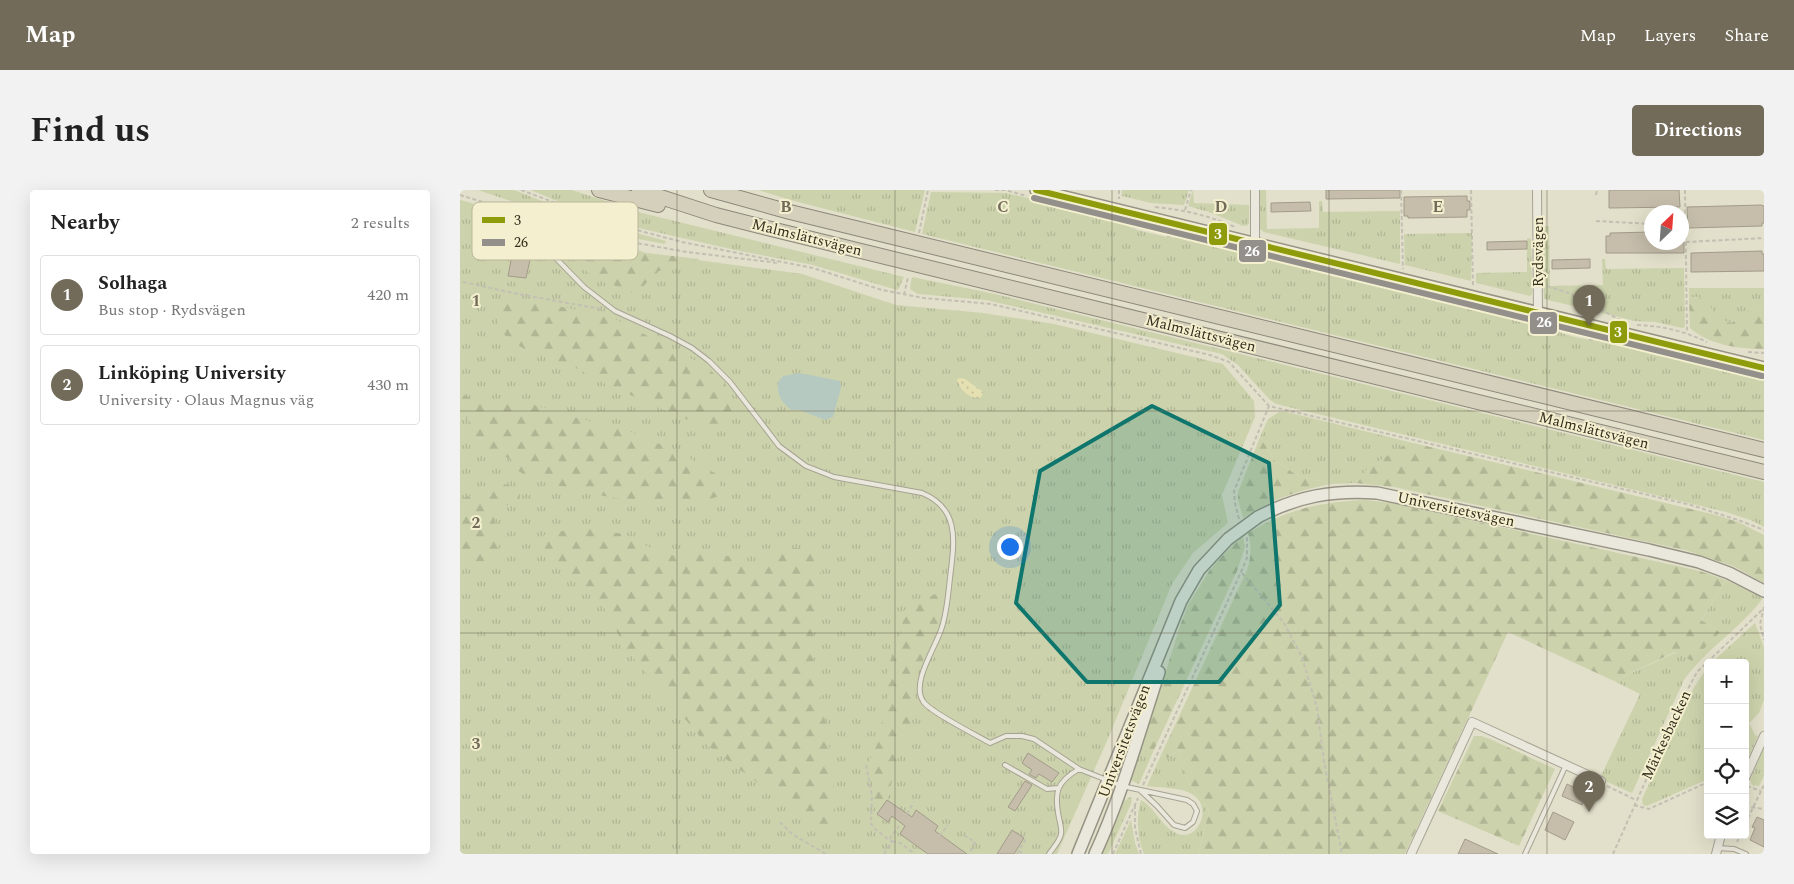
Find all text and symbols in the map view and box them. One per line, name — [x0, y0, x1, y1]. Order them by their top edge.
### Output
text: Map — [25, 17, 75, 53]
text: Map — [1580, 22, 1616, 49]
text: Layers — [1644, 22, 1696, 49]
text: Share — [1724, 22, 1769, 49]
text: Find us — [30, 104, 150, 157]
button: Directions — [1632, 105, 1764, 156]
text: B — [780, 195, 792, 219]
text: C — [997, 195, 1009, 219]
text: D — [1215, 195, 1228, 219]
text: E — [1433, 195, 1443, 219]
legend — [472, 202, 638, 260]
north arrow — [1644, 205, 1689, 250]
text: Nearby — [50, 207, 120, 239]
text: 3 — [514, 210, 521, 231]
text: 2 results — [351, 211, 410, 235]
street label: Malmslättsvägen — [749, 213, 865, 262]
street label: Rydsvägen — [1527, 217, 1550, 287]
line badge: 3 — [1208, 222, 1228, 246]
text: 3 — [1214, 224, 1222, 245]
text: 26 — [514, 232, 528, 253]
line badge: 26 — [1238, 239, 1267, 263]
text: 26 — [1244, 241, 1260, 262]
text: Solhaga — [98, 269, 167, 298]
text: 1 — [63, 283, 71, 307]
text: 420 m — [367, 283, 409, 307]
pin: 1 — [1573, 285, 1605, 326]
text: 1 — [472, 289, 480, 313]
text: Bus stop · Rydsvägen — [98, 298, 246, 322]
street label: Malmslättsvägen — [1143, 309, 1259, 358]
line badge: 26 — [1529, 311, 1558, 335]
text: 26 — [1536, 312, 1552, 333]
line badge: 3 — [1609, 320, 1628, 344]
text: 3 — [1614, 322, 1622, 343]
text: Linköping University — [98, 359, 286, 388]
text: 2 — [63, 373, 71, 397]
text: 430 m — [367, 373, 409, 397]
text: University · Olaus Magnus väg — [98, 388, 314, 412]
street label: Malmslättsvägen — [1536, 406, 1652, 455]
street label: Universitetsvägen — [1395, 486, 1517, 533]
text: 2 — [472, 511, 481, 535]
your location — [997, 534, 1023, 560]
map controls — [1704, 659, 1749, 839]
button: + — [1704, 659, 1749, 704]
street label: Universitetsvägen — [1092, 681, 1157, 801]
street label: Märkesbacken — [1636, 686, 1697, 784]
button: − — [1704, 704, 1749, 749]
text: 3 — [472, 732, 481, 756]
button: locate — [1704, 749, 1749, 794]
pin: 2 — [1573, 771, 1605, 812]
button: layers — [1704, 794, 1749, 839]

